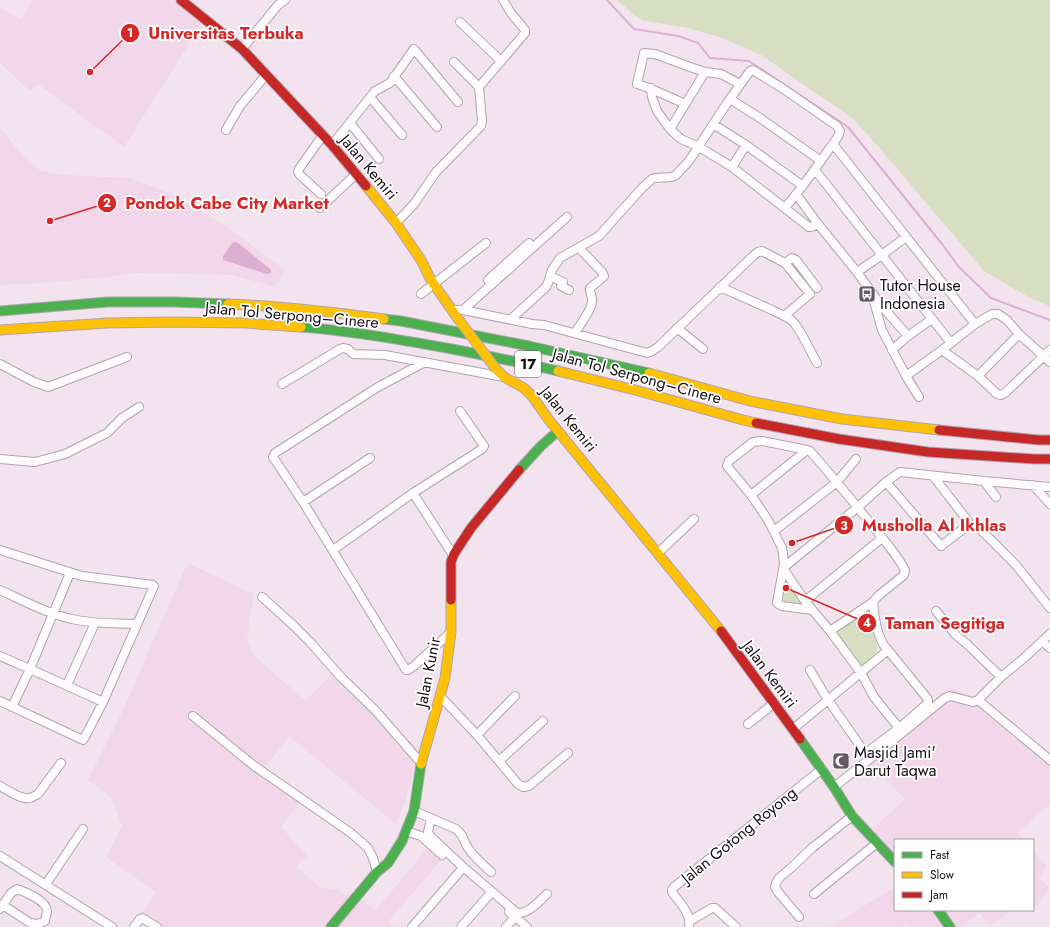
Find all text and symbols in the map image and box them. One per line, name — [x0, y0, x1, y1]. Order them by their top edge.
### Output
callout: Universitas Terbuka — [120, 19, 312, 48]
text: Universitas Terbuka — [148, 21, 304, 45]
text: 1 — [127, 24, 133, 42]
street label: Jalan Kemiri — [333, 128, 403, 205]
callout: Pondok Cabe City Market — [97, 188, 337, 217]
text: Pondok Cabe City Market — [125, 191, 329, 215]
text: 2 — [103, 194, 111, 212]
place label: Tutor House Indonesia — [880, 274, 961, 315]
bus stop icon: Tutor House Indonesia — [857, 284, 877, 304]
street label: Jalan Tol Serpong–Cinere — [202, 296, 380, 334]
street label: Jalan Tol Serpong–Cinere — [548, 342, 724, 410]
road number: 17 — [515, 351, 541, 377]
street label: Jalan Kemiri — [534, 379, 603, 457]
callout: Musholla Al Ikhlas — [834, 511, 1014, 540]
text: Musholla Al Ikhlas — [862, 513, 1006, 537]
text: 3 — [840, 517, 848, 535]
callout: Taman Segitiga — [857, 608, 1013, 637]
text: Taman Segitiga — [885, 611, 1005, 635]
text: 4 — [863, 614, 871, 632]
street label: Jalan Kunir — [410, 634, 446, 711]
street label: Jalan Kemiri — [736, 634, 803, 713]
place label: Masjid Jami' Darut Taqwa — [854, 741, 936, 782]
mosque icon: Masjid Jami' Darut Taqwa — [831, 751, 851, 771]
street label: Jalan Gotong Royong — [675, 781, 802, 890]
legend — [894, 839, 1034, 911]
text: Fast — [930, 846, 949, 864]
text: Slow — [930, 866, 955, 884]
text: Jam — [928, 886, 948, 904]

